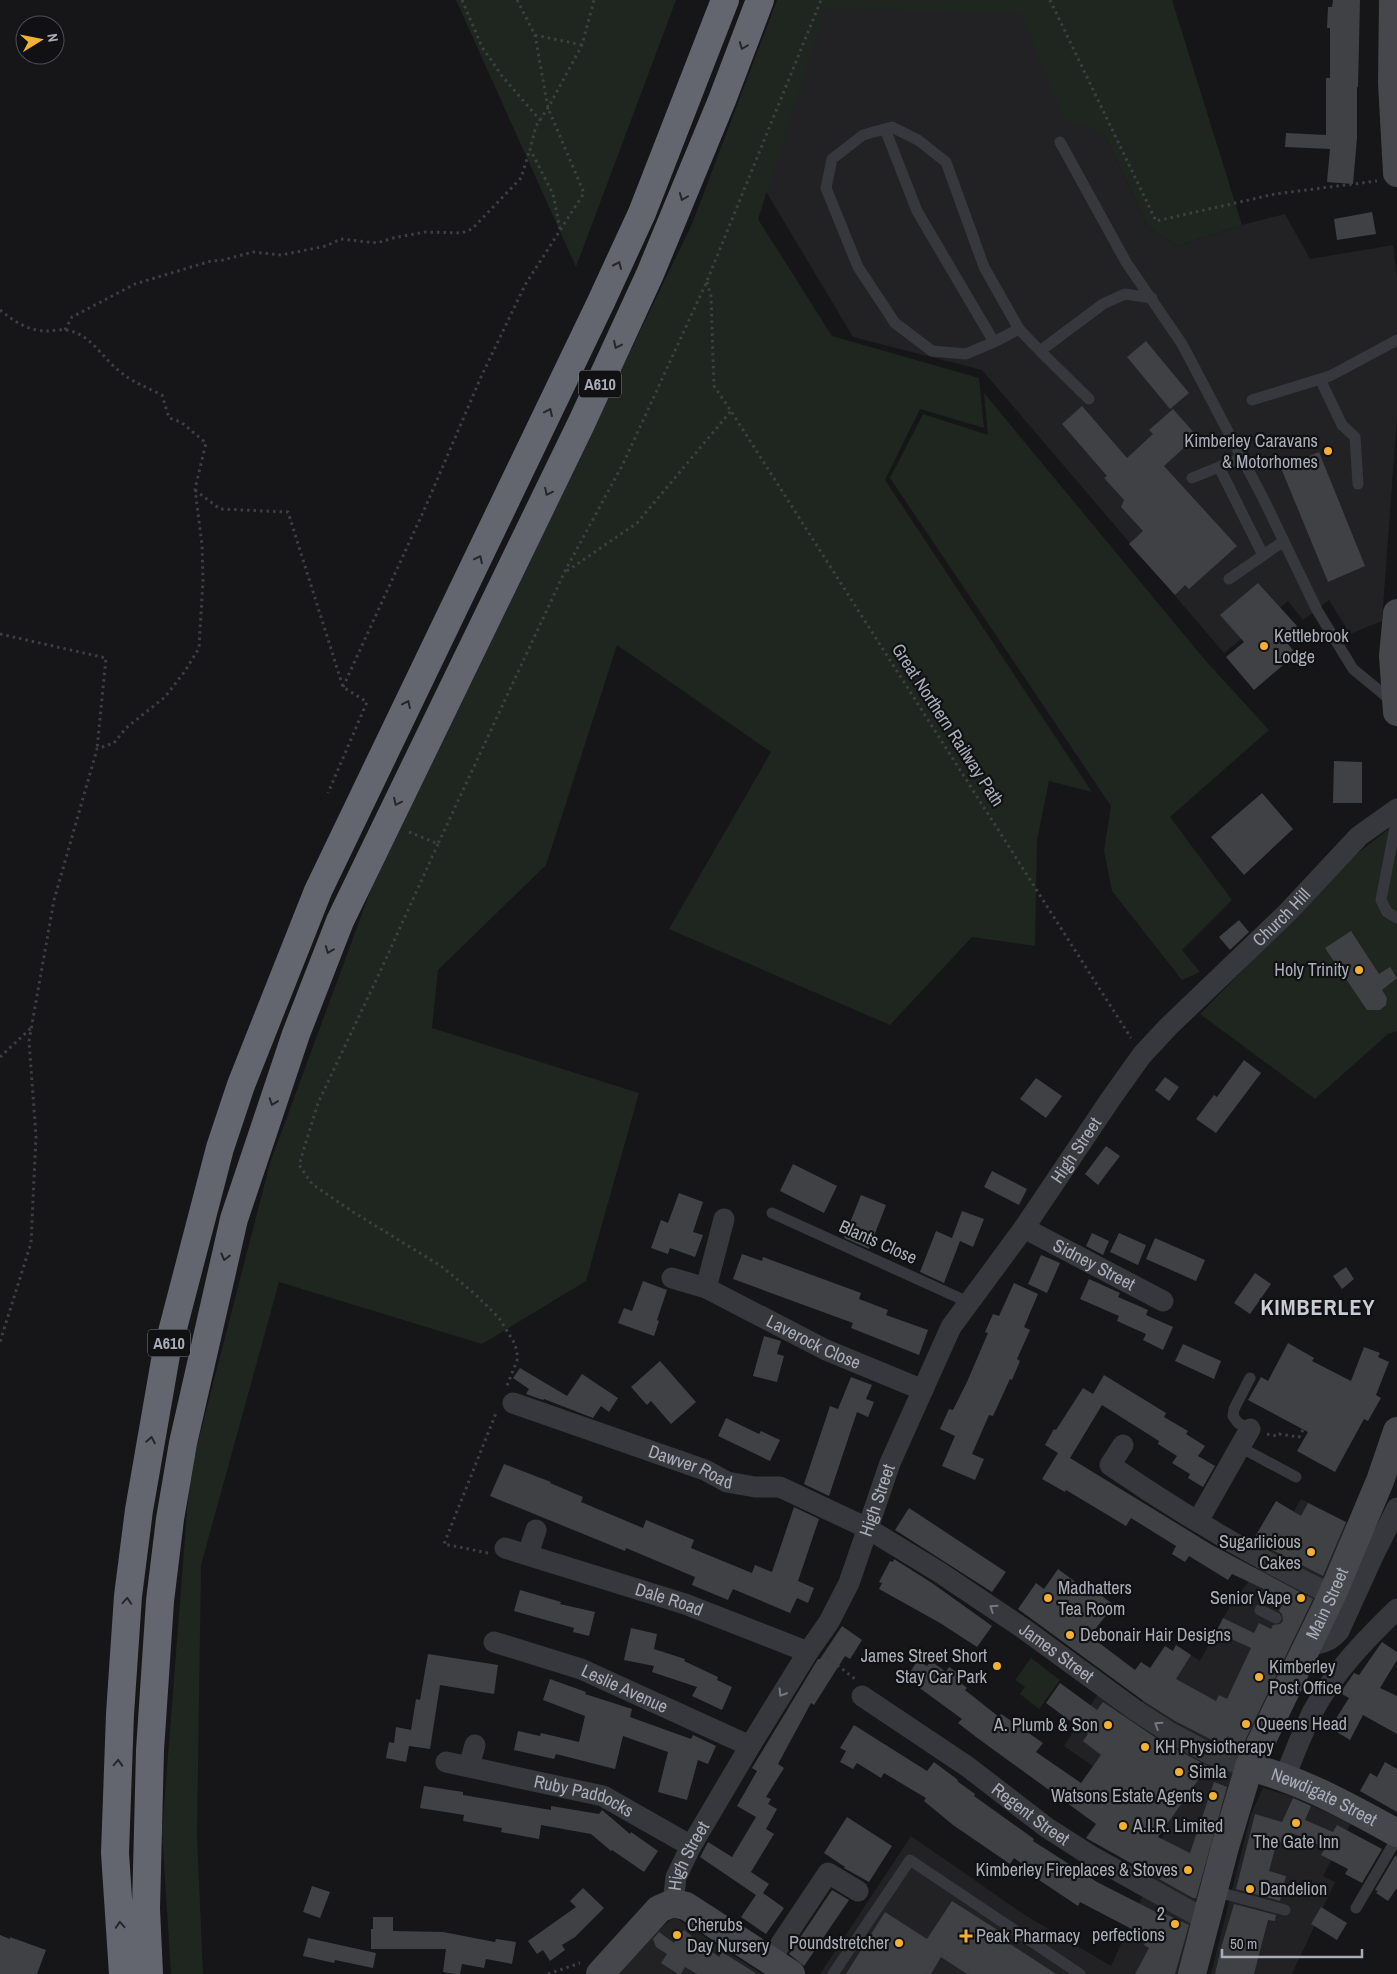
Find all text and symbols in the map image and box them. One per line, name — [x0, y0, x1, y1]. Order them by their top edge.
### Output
north arrow — [15, 15, 65, 65]
text: N — [43, 32, 62, 43]
one-way arrow — [739, 41, 750, 50]
one-way arrow — [678, 192, 688, 200]
one-way arrow — [612, 261, 622, 270]
one-way arrow — [613, 340, 624, 349]
road number: A610 — [579, 370, 621, 398]
one-way arrow — [543, 408, 553, 417]
place label: Kimberley Caravans & Motorhomes — [1184, 428, 1318, 474]
marker: Kimberley Caravans & Motorhomes — [1322, 445, 1334, 457]
one-way arrow — [544, 487, 554, 496]
one-way arrow — [473, 555, 483, 564]
place label: Kettlebrook Lodge — [1274, 623, 1349, 669]
street label: Great Northern Railway Path — [886, 638, 1011, 811]
marker: Kettlebrook Lodge — [1258, 640, 1270, 652]
one-way arrow — [401, 700, 412, 709]
one-way arrow — [393, 797, 403, 806]
street label: Church Hill — [1247, 882, 1316, 952]
one-way arrow — [325, 945, 335, 953]
place label: Holy Trinity — [1274, 957, 1350, 982]
marker: Holy Trinity — [1353, 964, 1365, 976]
one-way arrow — [269, 1097, 279, 1106]
street label: High Street — [1045, 1112, 1107, 1188]
street label: Blants Close — [835, 1213, 921, 1270]
street label: Sidney Street — [1049, 1232, 1140, 1296]
one-way arrow — [220, 1253, 231, 1262]
district label: KIMBERLEY — [1260, 1292, 1376, 1322]
street label: Laverock Close — [762, 1308, 865, 1375]
road number: A610 — [148, 1330, 190, 1356]
one-way arrow — [145, 1436, 155, 1445]
street label: Dawver Road — [645, 1438, 735, 1495]
street label: High Street — [853, 1461, 901, 1540]
place label: Sugarlicious Cakes — [1219, 1529, 1301, 1575]
marker: Sugarlicious Cakes — [1305, 1546, 1317, 1558]
street label: Main Street — [1299, 1564, 1354, 1643]
place label: Madhatters Tea Room — [1058, 1575, 1132, 1621]
street label: Dale Road — [632, 1576, 707, 1622]
place label: Senior Vape — [1210, 1585, 1291, 1610]
marker: Madhatters Tea Room — [1042, 1592, 1054, 1604]
marker: Senior Vape — [1295, 1592, 1307, 1604]
one-way arrow — [122, 1597, 133, 1605]
one-way arrow — [989, 1605, 998, 1614]
street label: James Street — [1014, 1617, 1099, 1688]
place label: Debonair Hair Designs — [1080, 1622, 1231, 1647]
marker: Debonair Hair Designs — [1064, 1629, 1076, 1641]
place label: James Street Short Stay Car Park — [861, 1643, 988, 1689]
place label: Kimberley Post Office — [1269, 1654, 1342, 1700]
street label: Leslie Avenue — [577, 1658, 672, 1719]
marker: James Street Short Stay Car Park — [991, 1660, 1003, 1672]
marker: Kimberley Post Office — [1253, 1671, 1265, 1683]
one-way arrow — [779, 1688, 789, 1697]
place label: Queens Head — [1256, 1711, 1347, 1736]
place label: A. Plumb & Son — [993, 1712, 1098, 1737]
marker: Queens Head — [1240, 1718, 1252, 1730]
marker: A. Plumb & Son — [1102, 1719, 1114, 1731]
one-way arrow — [1154, 1722, 1164, 1731]
place label: KH Physiotherapy — [1155, 1734, 1275, 1759]
marker: KH Physiotherapy — [1139, 1741, 1151, 1753]
one-way arrow — [112, 1759, 123, 1767]
place label: Simla — [1189, 1759, 1227, 1784]
street label: Newdigate Street — [1268, 1761, 1382, 1832]
marker: Simla — [1173, 1766, 1185, 1778]
street label: Ruby Paddocks — [532, 1768, 638, 1823]
street label: Regent Street — [987, 1777, 1075, 1851]
place label: Watsons Estate Agents — [1051, 1783, 1203, 1808]
marker: Watsons Estate Agents — [1207, 1790, 1219, 1802]
place label: A.I.R. Limited — [1132, 1813, 1223, 1838]
street label: High Street — [662, 1816, 715, 1892]
marker: The Gate Inn — [1290, 1817, 1302, 1829]
marker: A.I.R. Limited — [1117, 1820, 1129, 1832]
place label: The Gate Inn — [1253, 1829, 1339, 1854]
place label: Kimberley Fireplaces & Stoves — [975, 1857, 1178, 1882]
marker: Kimberley Fireplaces & Stoves — [1182, 1864, 1194, 1876]
place label: Dandelion — [1260, 1876, 1327, 1901]
marker: Dandelion — [1244, 1883, 1256, 1895]
place label: 2 perfections — [1092, 1901, 1165, 1947]
place label: Cherubs Day Nursery — [687, 1912, 770, 1958]
marker: 2 perfections — [1169, 1918, 1181, 1930]
one-way arrow — [114, 1921, 125, 1929]
place label: Peak Pharmacy — [976, 1923, 1081, 1948]
scale bar — [1222, 1926, 1362, 1958]
marker: Cherubs Day Nursery — [671, 1929, 683, 1941]
place label: Poundstretcher — [789, 1930, 889, 1955]
marker: Peak Pharmacy — [960, 1930, 972, 1942]
text: 50 m — [1230, 1933, 1257, 1954]
marker: Poundstretcher — [893, 1937, 905, 1949]

